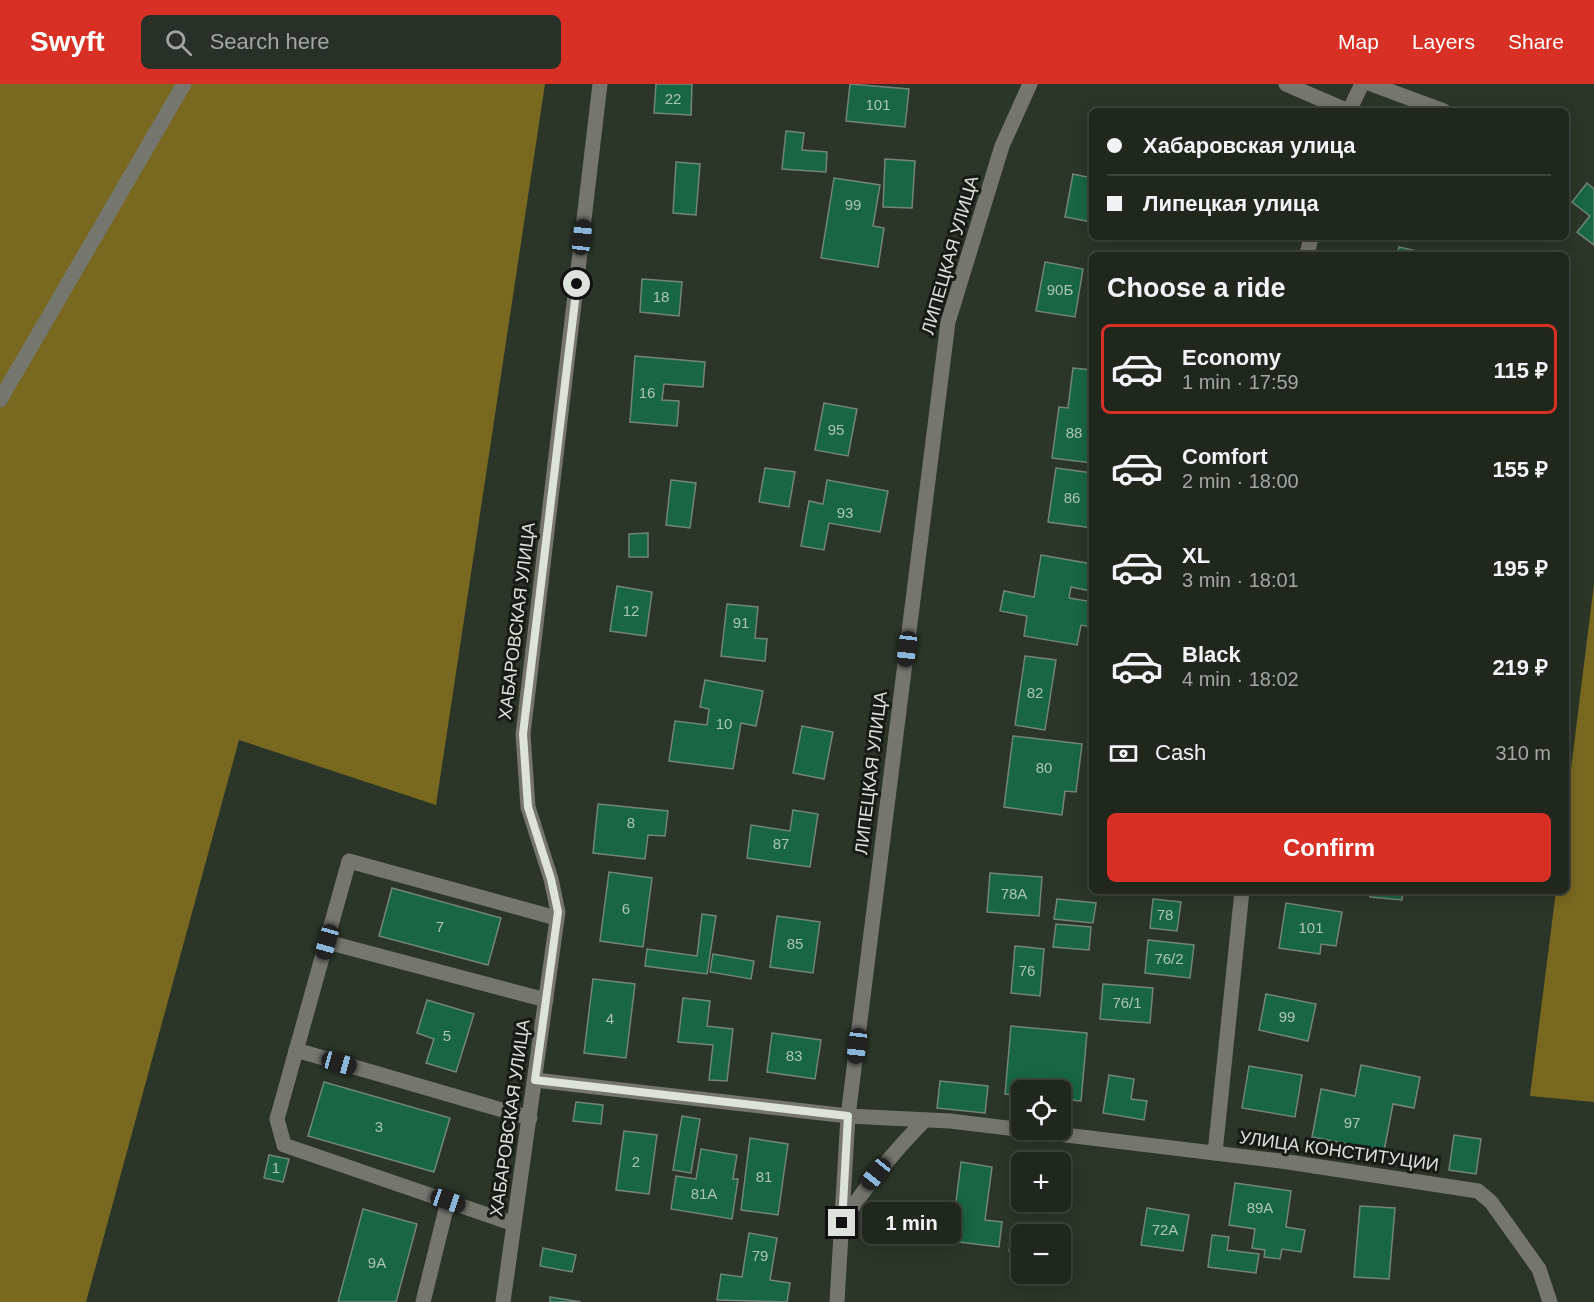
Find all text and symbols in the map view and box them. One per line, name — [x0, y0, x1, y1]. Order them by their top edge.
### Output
search box — [141, 15, 561, 69]
text: Swyft — [30, 26, 105, 57]
icon: search — [162, 26, 195, 59]
text: Search here — [210, 29, 330, 54]
text: Map — [1338, 30, 1379, 53]
text: Layers — [1412, 30, 1475, 53]
text: Share — [1508, 30, 1564, 53]
house number: 22 — [665, 90, 681, 107]
house number: 101 — [865, 96, 891, 113]
text: Хабаровская улица — [1143, 133, 1356, 158]
street label: ЛИПЕЦКАЯ УЛИЦА — [918, 173, 982, 337]
text: Липецкая улица — [1143, 191, 1319, 216]
house number: 99 — [845, 196, 861, 213]
car — [571, 218, 593, 256]
route start — [563, 270, 590, 297]
text: Choose a ride — [1107, 273, 1286, 303]
house number: 90Б — [1047, 281, 1073, 298]
house number: 18 — [653, 288, 669, 305]
icon: car — [1110, 342, 1164, 396]
text: Economy — [1182, 345, 1281, 370]
text: 115 ₽ — [1494, 358, 1548, 383]
text: 1 min · 17:59 — [1182, 371, 1299, 393]
house number: 16 — [639, 384, 655, 401]
house number: 95 — [828, 421, 844, 438]
house number: 88 — [1066, 424, 1082, 441]
icon: car — [1110, 441, 1164, 495]
text: Comfort — [1182, 444, 1268, 469]
text: 155 ₽ — [1492, 457, 1548, 482]
text: 2 min · 18:00 — [1182, 470, 1299, 492]
house number: 86 — [1064, 489, 1080, 506]
house number: 93 — [837, 504, 853, 521]
street label: ХАБАРОВСКАЯ УЛИЦА — [495, 521, 539, 721]
icon: car — [1110, 540, 1164, 594]
text: XL — [1182, 543, 1210, 568]
text: 195 ₽ — [1492, 556, 1548, 581]
text: 3 min · 18:01 — [1182, 569, 1299, 591]
house number: 12 — [623, 602, 639, 619]
house number: 91 — [733, 614, 749, 631]
car — [896, 630, 918, 668]
icon: car — [1110, 639, 1164, 693]
text: Black — [1182, 642, 1241, 667]
text: 219 ₽ — [1492, 655, 1548, 680]
text: 4 min · 18:02 — [1182, 668, 1299, 690]
house number: 82 — [1027, 684, 1043, 701]
street label: ЛИПЕЦКАЯ УЛИЦА — [851, 690, 891, 856]
house number: 10 — [716, 715, 732, 732]
icon: cash — [1107, 737, 1140, 770]
text: Cash — [1155, 740, 1206, 765]
text: 310 m — [1495, 742, 1551, 764]
house number: 80 — [1036, 759, 1052, 776]
button: Confirm — [1107, 813, 1551, 882]
house number: 8 — [627, 814, 635, 831]
house number: 87 — [773, 835, 789, 852]
house number: 78А — [1001, 885, 1027, 902]
house number: 6 — [622, 900, 630, 917]
house number: 78 — [1157, 906, 1173, 923]
house number: 7 — [436, 918, 444, 935]
house number: 101 — [1298, 919, 1324, 936]
car — [313, 922, 341, 962]
house number: 85 — [787, 935, 803, 952]
house number: 76/2 — [1154, 950, 1184, 967]
house number: 76 — [1019, 962, 1035, 979]
house number: 76/1 — [1112, 994, 1142, 1011]
house number: 99 — [1279, 1008, 1295, 1025]
house number: 4 — [606, 1010, 614, 1027]
street label: ХАБАРОВСКАЯ УЛИЦА — [486, 1018, 534, 1218]
house number: 5 — [443, 1027, 451, 1044]
car — [846, 1027, 868, 1065]
house number: 83 — [786, 1047, 802, 1064]
car — [319, 1049, 359, 1077]
map controls — [1011, 1080, 1071, 1284]
button: locate — [1011, 1080, 1071, 1140]
house number: 97 — [1344, 1114, 1360, 1131]
house number: 3 — [375, 1118, 383, 1135]
street label: УЛИЦА КОНСТИТУЦИИ — [1238, 1127, 1440, 1175]
button: + — [1011, 1152, 1071, 1212]
house number: 2 — [632, 1153, 640, 1170]
car — [858, 1154, 894, 1194]
house number: 1 — [272, 1159, 280, 1176]
house number: 81 — [756, 1168, 772, 1185]
house number: 81А — [691, 1185, 717, 1202]
car — [428, 1187, 468, 1215]
house number: 89А — [1247, 1199, 1273, 1216]
callout: 1 min — [863, 1202, 962, 1244]
route end — [828, 1209, 855, 1236]
text: 1 min — [885, 1212, 938, 1234]
house number: 72А — [1152, 1221, 1178, 1238]
button: − — [1011, 1224, 1071, 1284]
house number: 79 — [752, 1247, 768, 1264]
house number: 9А — [368, 1254, 386, 1271]

